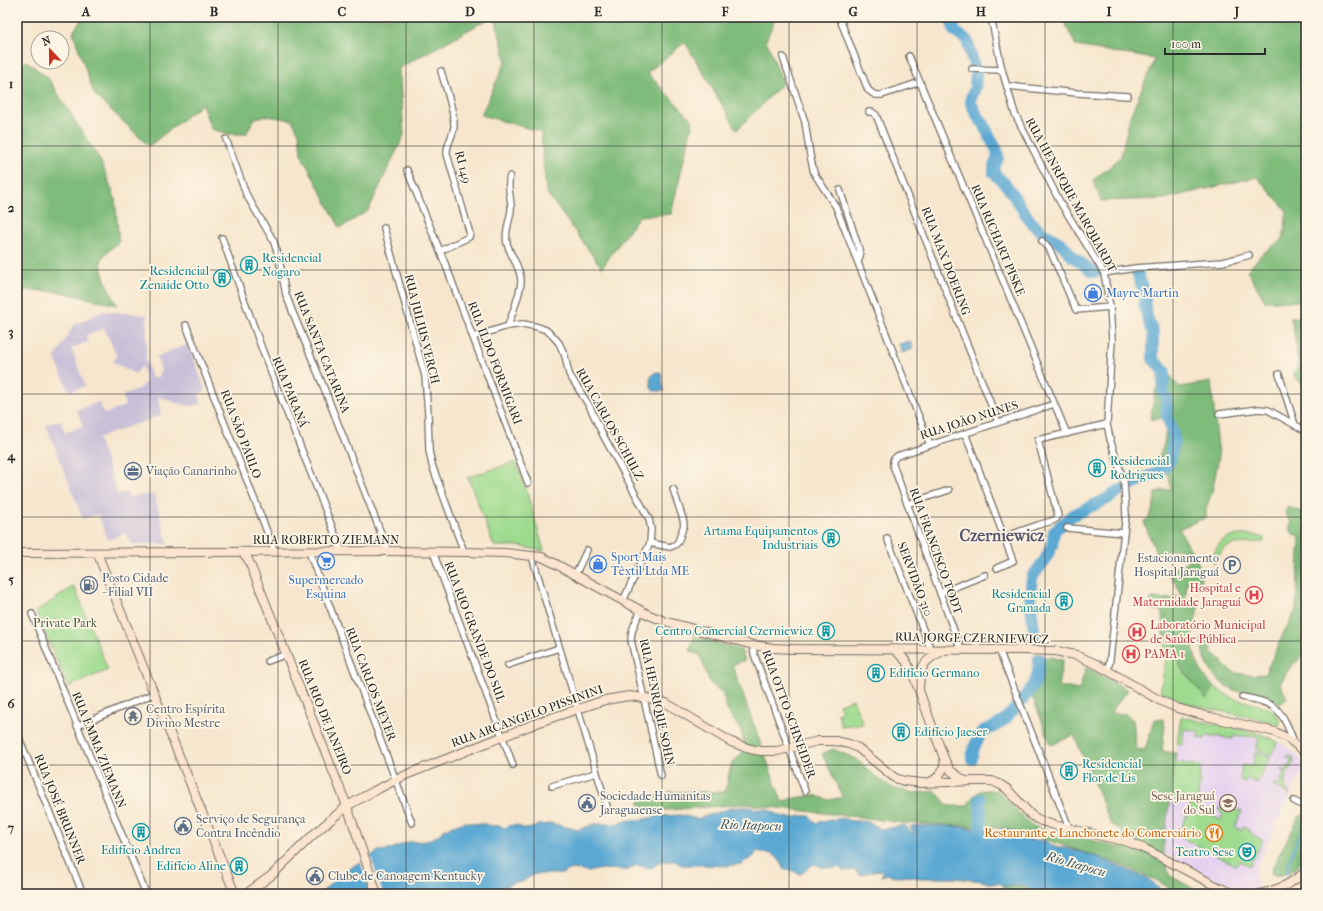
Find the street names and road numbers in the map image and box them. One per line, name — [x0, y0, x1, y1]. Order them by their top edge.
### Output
street label: RUA HENRIQUE MARQUARDT — [1023, 115, 1120, 276]
street label: RI 149 — [452, 149, 474, 185]
street label: RUA RICHART PISKE — [968, 182, 1028, 298]
street label: RUA MAX DOERING — [919, 205, 973, 318]
street label: RUA JULIUS VERCH — [402, 273, 443, 386]
street label: RUA SANTA CATARINA — [291, 289, 353, 415]
street label: RUA ILDO FORMIGARI — [465, 299, 525, 427]
street label: RUA PARANÁ — [269, 354, 312, 430]
street label: RUA CARLOS SCHULZ — [573, 365, 647, 483]
street label: RUA SÃO PAULO — [218, 388, 264, 480]
street label: RUA JOÃO NUNES — [918, 398, 1020, 442]
street label: RUA FRANCISCO TODT — [907, 486, 966, 617]
street label: RUA ROBERTO ZIEMANN — [253, 533, 399, 547]
street label: SERVIDÃO 310 — [894, 540, 936, 618]
street label: RUA RIO GRANDE DO SUL — [442, 559, 509, 705]
street label: RUA CARLOS MEYER — [343, 625, 400, 744]
street label: RUA JORGE CZERNIEWICZ — [895, 630, 1049, 646]
street label: RUA HENRIQUE SOHN — [637, 637, 677, 767]
street label: RUA OTTO SCHNEIDER — [759, 648, 819, 781]
street label: RUA RIO DE JANEIRO — [295, 657, 355, 777]
street label: RUA ARCANGELO PISSININI — [449, 682, 605, 750]
street label: RUA EMMA ZIEMANN — [69, 690, 129, 810]
street label: RUA JOSÉ BRUNNER — [31, 752, 90, 867]

